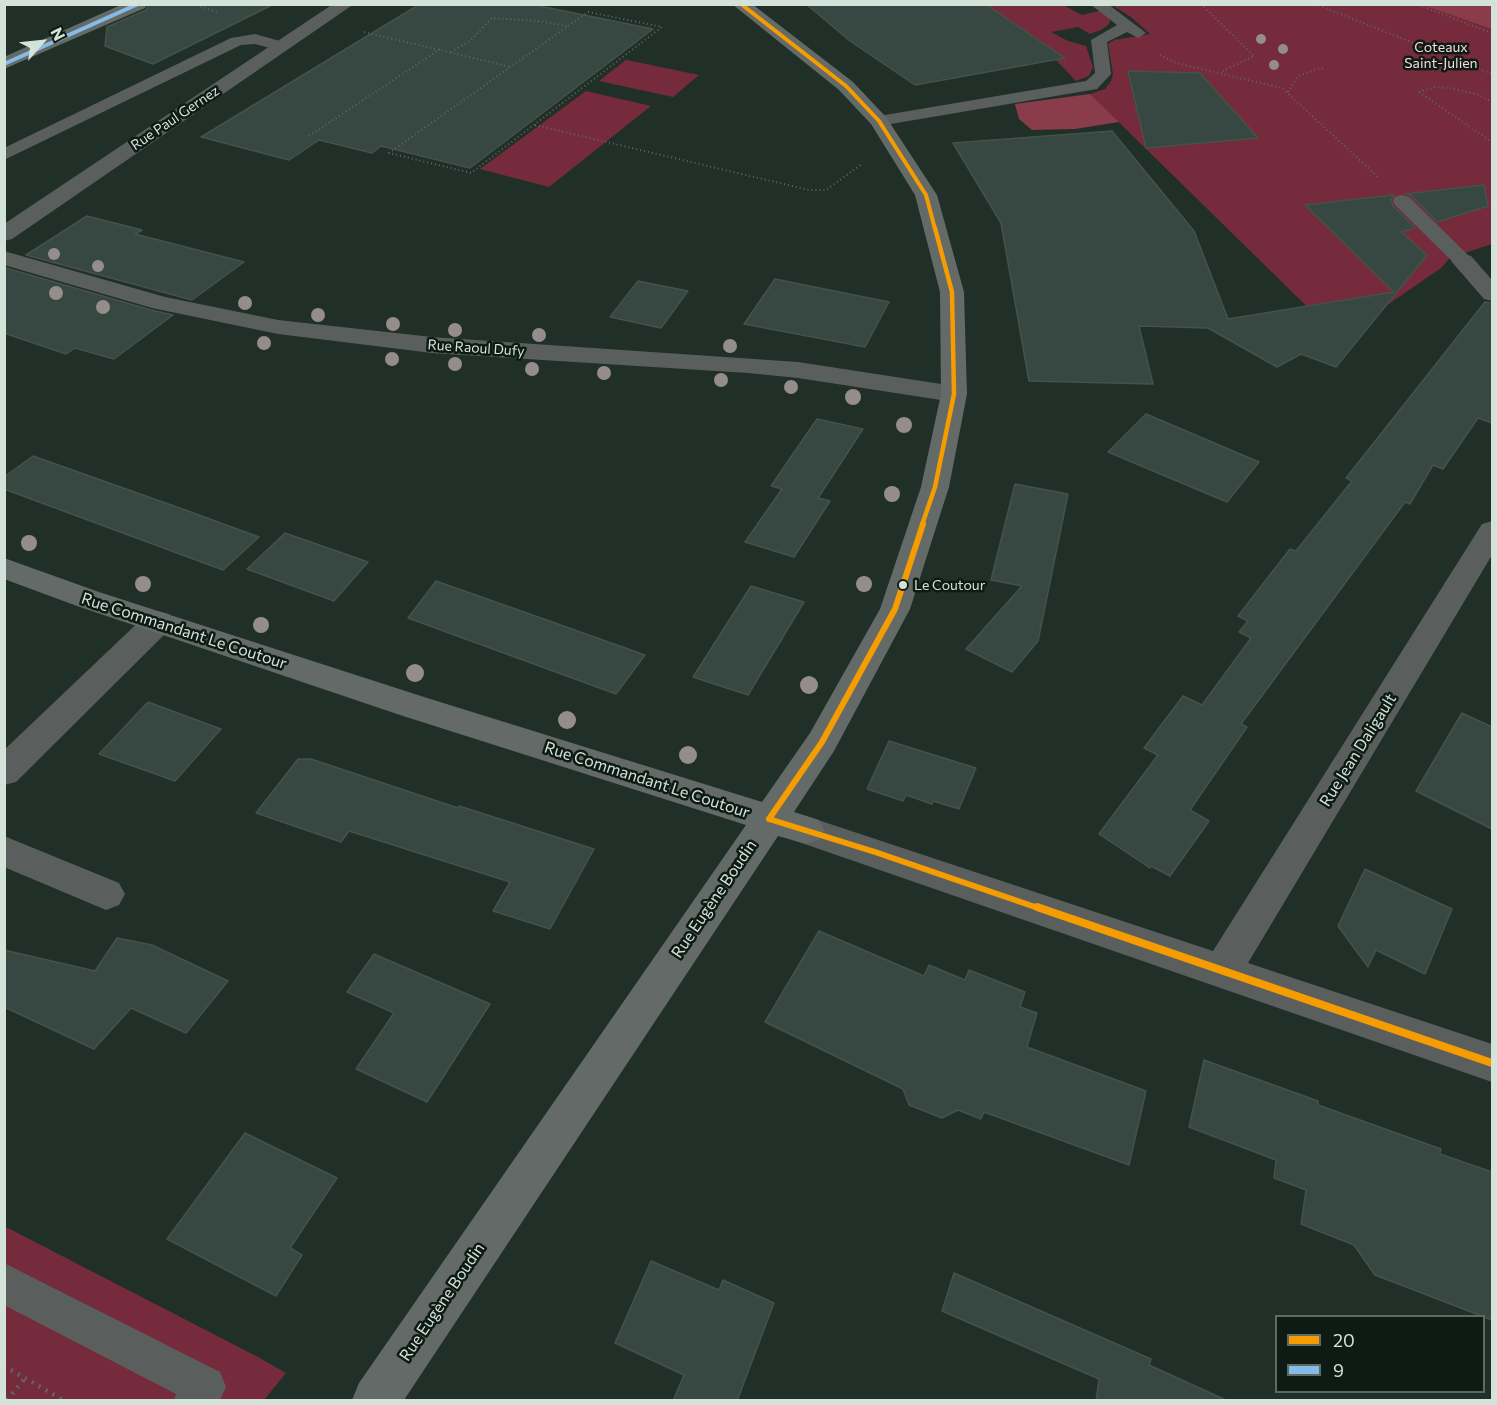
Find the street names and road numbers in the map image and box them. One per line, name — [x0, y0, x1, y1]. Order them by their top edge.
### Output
street label: Rue Paul Gernez — [128, 82, 222, 154]
street label: Rue Raoul Dufy — [427, 336, 525, 360]
street label: Rue Commandant Le Coutour — [79, 589, 289, 673]
street label: Rue Jean Daligault — [1316, 690, 1400, 810]
street label: Rue Commandant Le Coutour — [542, 738, 752, 822]
street label: Rue Eugène Boudin — [667, 836, 761, 962]
street label: Rue Eugène Boudin — [395, 1239, 489, 1365]

